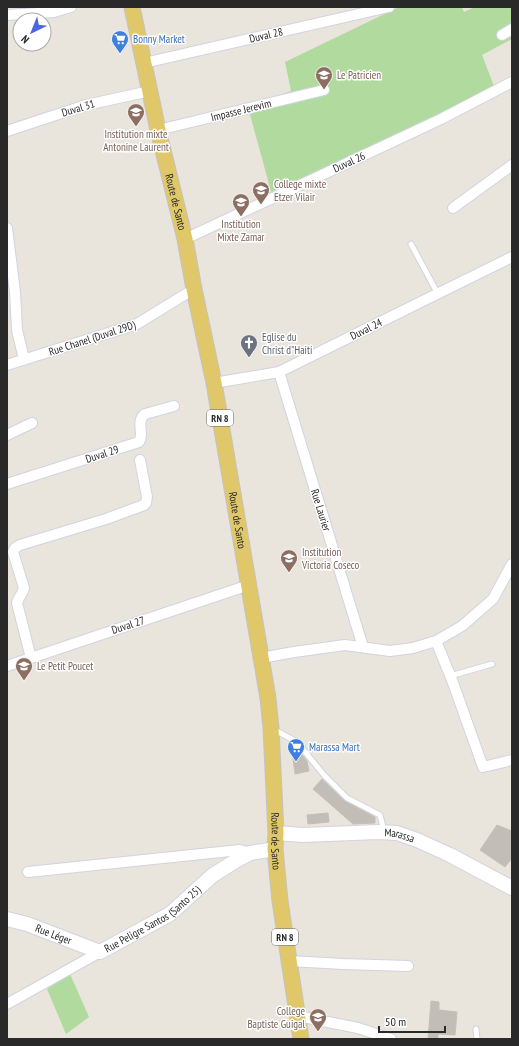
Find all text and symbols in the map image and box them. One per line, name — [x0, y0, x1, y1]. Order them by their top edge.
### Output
north arrow — [12, 12, 52, 52]
street label: Duval 28 — [248, 24, 284, 46]
supermarket icon: Bonny Market — [110, 29, 130, 54]
text: N — [18, 32, 32, 46]
place label: Bonny Market — [133, 32, 185, 46]
school or university icon: Le Patricien — [314, 65, 334, 90]
place label: Le Patricien — [337, 68, 381, 82]
street label: Duval 31 — [60, 96, 96, 120]
street label: Impasse Jerevim — [209, 96, 273, 124]
school or university icon: Institution mixte Antonine Laurent — [126, 102, 146, 127]
place label: Institution mixte Antonine Laurent — [103, 127, 169, 154]
street label: Duval 26 — [331, 148, 367, 176]
street label: Route de Santo — [162, 172, 190, 232]
place label: College mixte Etzer Vilair — [274, 177, 327, 204]
school or university icon: College mixte Etzer Vilair — [251, 180, 271, 205]
school or university icon: Institution Mixte Zamar — [231, 192, 251, 217]
place label: Institution Mixte Zamar — [217, 217, 265, 244]
street label: Duval 24 — [348, 315, 384, 343]
street label: Rue Chanel (Duval 29D) — [47, 317, 138, 359]
place label: Eglise du Christ d"Haiti — [262, 330, 312, 357]
church icon: Eglise du Christ d"Haiti — [239, 333, 259, 358]
road number: RN 8 — [207, 410, 233, 426]
street label: Duval 29 — [84, 442, 120, 466]
street label: Rue Laurier — [308, 487, 334, 533]
street label: Route de Santo — [226, 491, 249, 550]
place label: Institution Victoria Coseco — [301, 545, 360, 572]
school or university icon: Institution Victoria Coseco — [279, 548, 299, 573]
street label: Duval 27 — [110, 613, 146, 637]
school or university icon: Le Petit Poucet — [14, 656, 34, 681]
place label: Le Petit Poucet — [37, 659, 93, 673]
supermarket icon: Marassa Mart — [286, 737, 306, 762]
place label: Marassa Mart — [309, 740, 360, 754]
street label: Route de Santo — [268, 812, 284, 871]
street label: Marassa — [384, 825, 416, 846]
street label: Rue Peligre Santos (Santo 25) — [102, 882, 204, 955]
street label: Rue Léger — [33, 921, 74, 947]
road number: RN 8 — [272, 929, 298, 945]
place label: College Baptiste Guigal — [247, 1004, 305, 1031]
school or university icon: College Baptiste Guigal — [308, 1007, 328, 1032]
scale bar — [379, 1008, 445, 1034]
text: 50 m — [385, 1014, 406, 1029]

